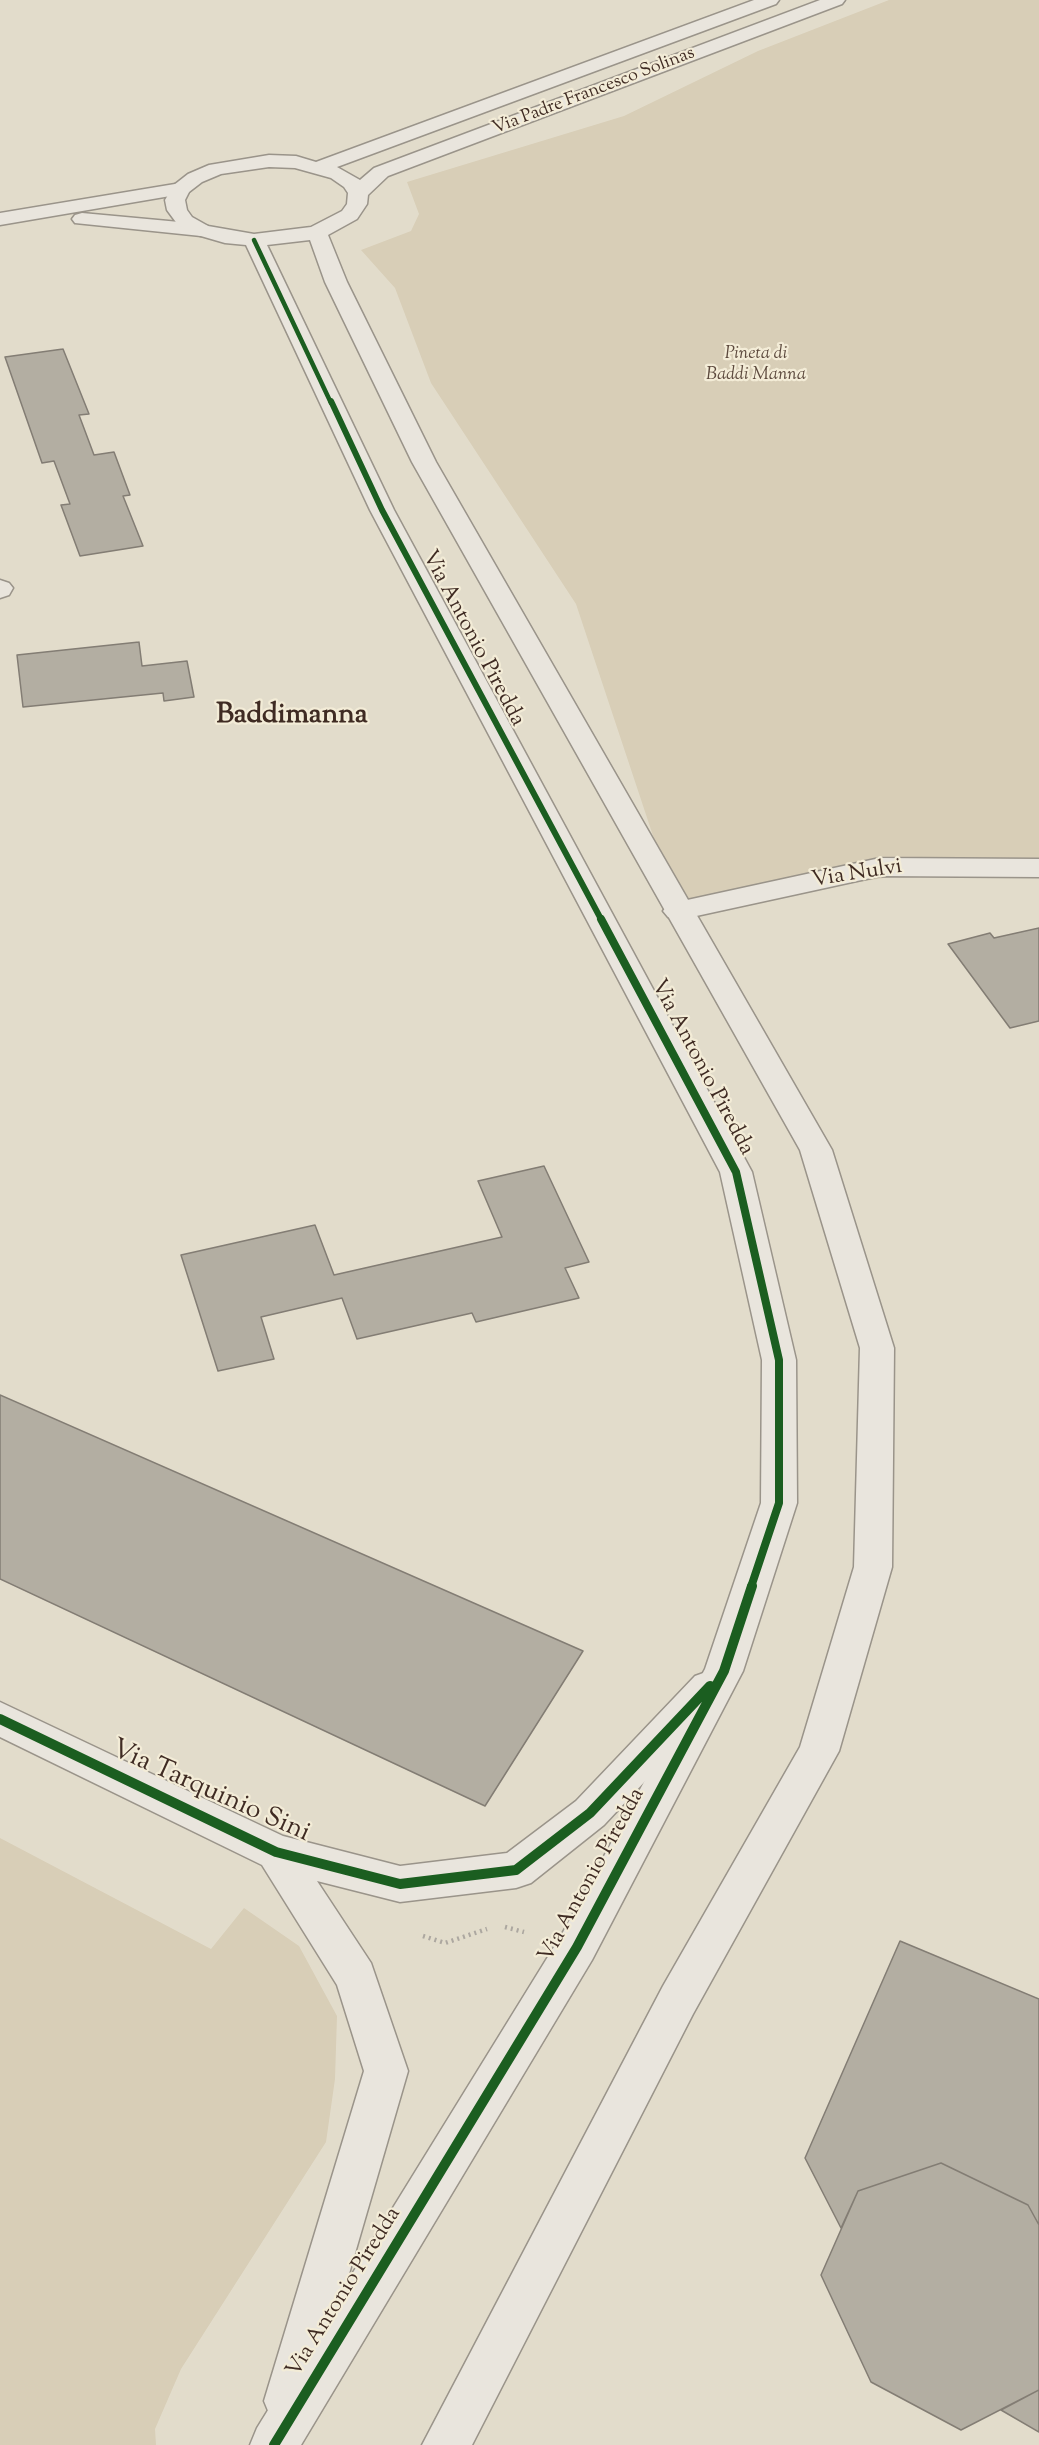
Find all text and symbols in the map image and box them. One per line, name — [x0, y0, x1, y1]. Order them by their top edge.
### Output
street label: Via Padre Francesco Solinas — [490, 43, 698, 141]
park label: Pineta di Baddi Manna — [706, 344, 806, 386]
street label: Via Antonio Piredda — [415, 547, 529, 731]
district label: Baddimanna — [216, 700, 368, 734]
street label: Via Nulvi — [810, 855, 904, 895]
street label: Via Antonio Piredda — [644, 976, 758, 1160]
street label: Via Tarquinio Sini — [106, 1735, 314, 1851]
street label: Via Antonio Piredda — [534, 1784, 652, 1968]
street label: Via Antonio Piredda — [282, 2203, 408, 2383]

